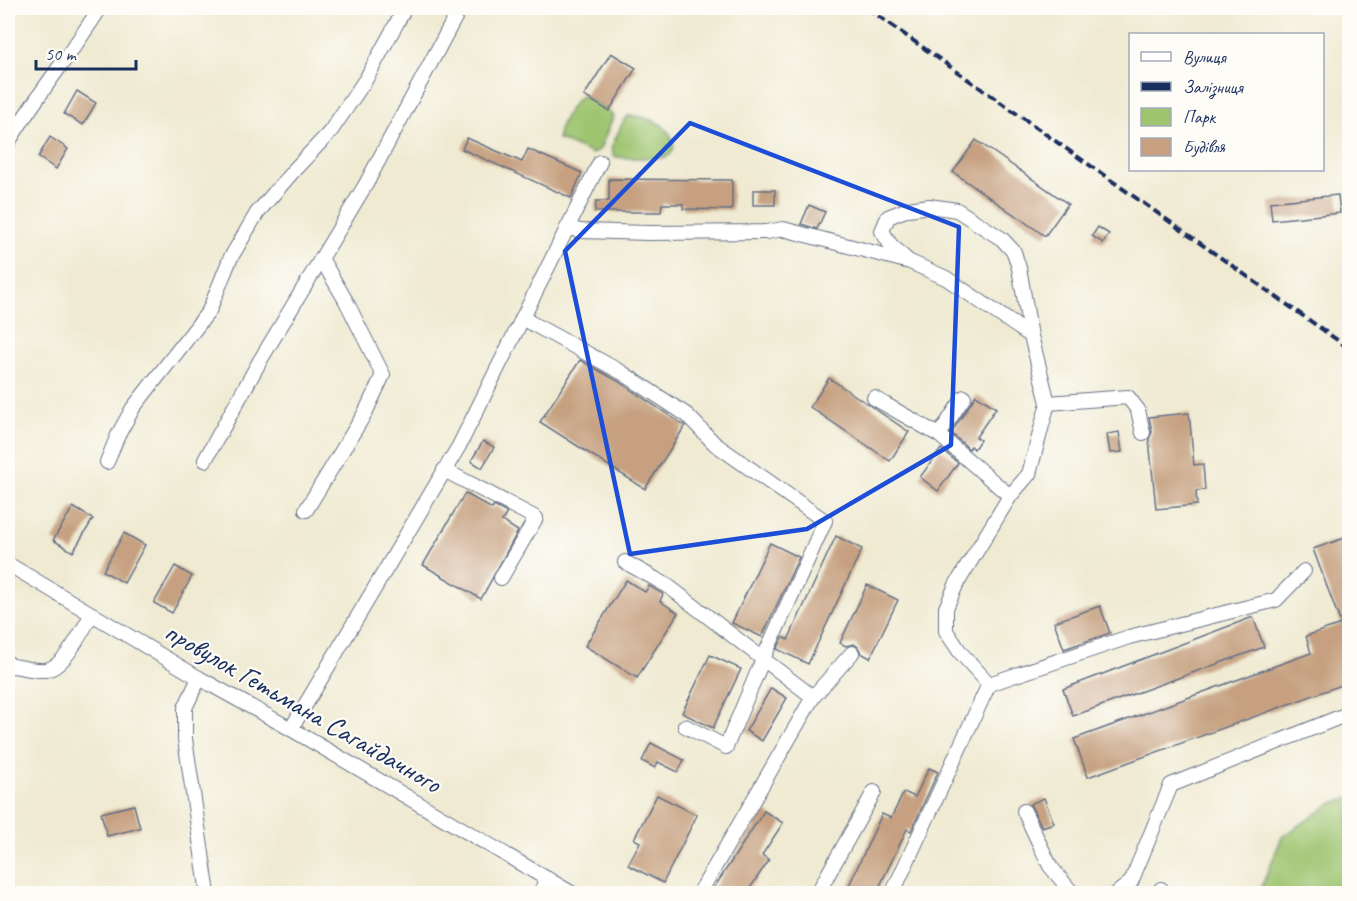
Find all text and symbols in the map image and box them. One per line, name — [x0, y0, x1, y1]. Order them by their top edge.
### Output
scale bar — [36, 33, 136, 71]
legend — [1129, 33, 1324, 171]
text: 50 m — [45, 43, 78, 65]
text: Вулиця — [1183, 46, 1227, 68]
text: Залізниця — [1183, 76, 1244, 99]
text: Парк — [1183, 106, 1217, 128]
text: Будівля — [1183, 136, 1226, 158]
street label: провулок Гетьмана Сагайдачного — [159, 613, 449, 802]

